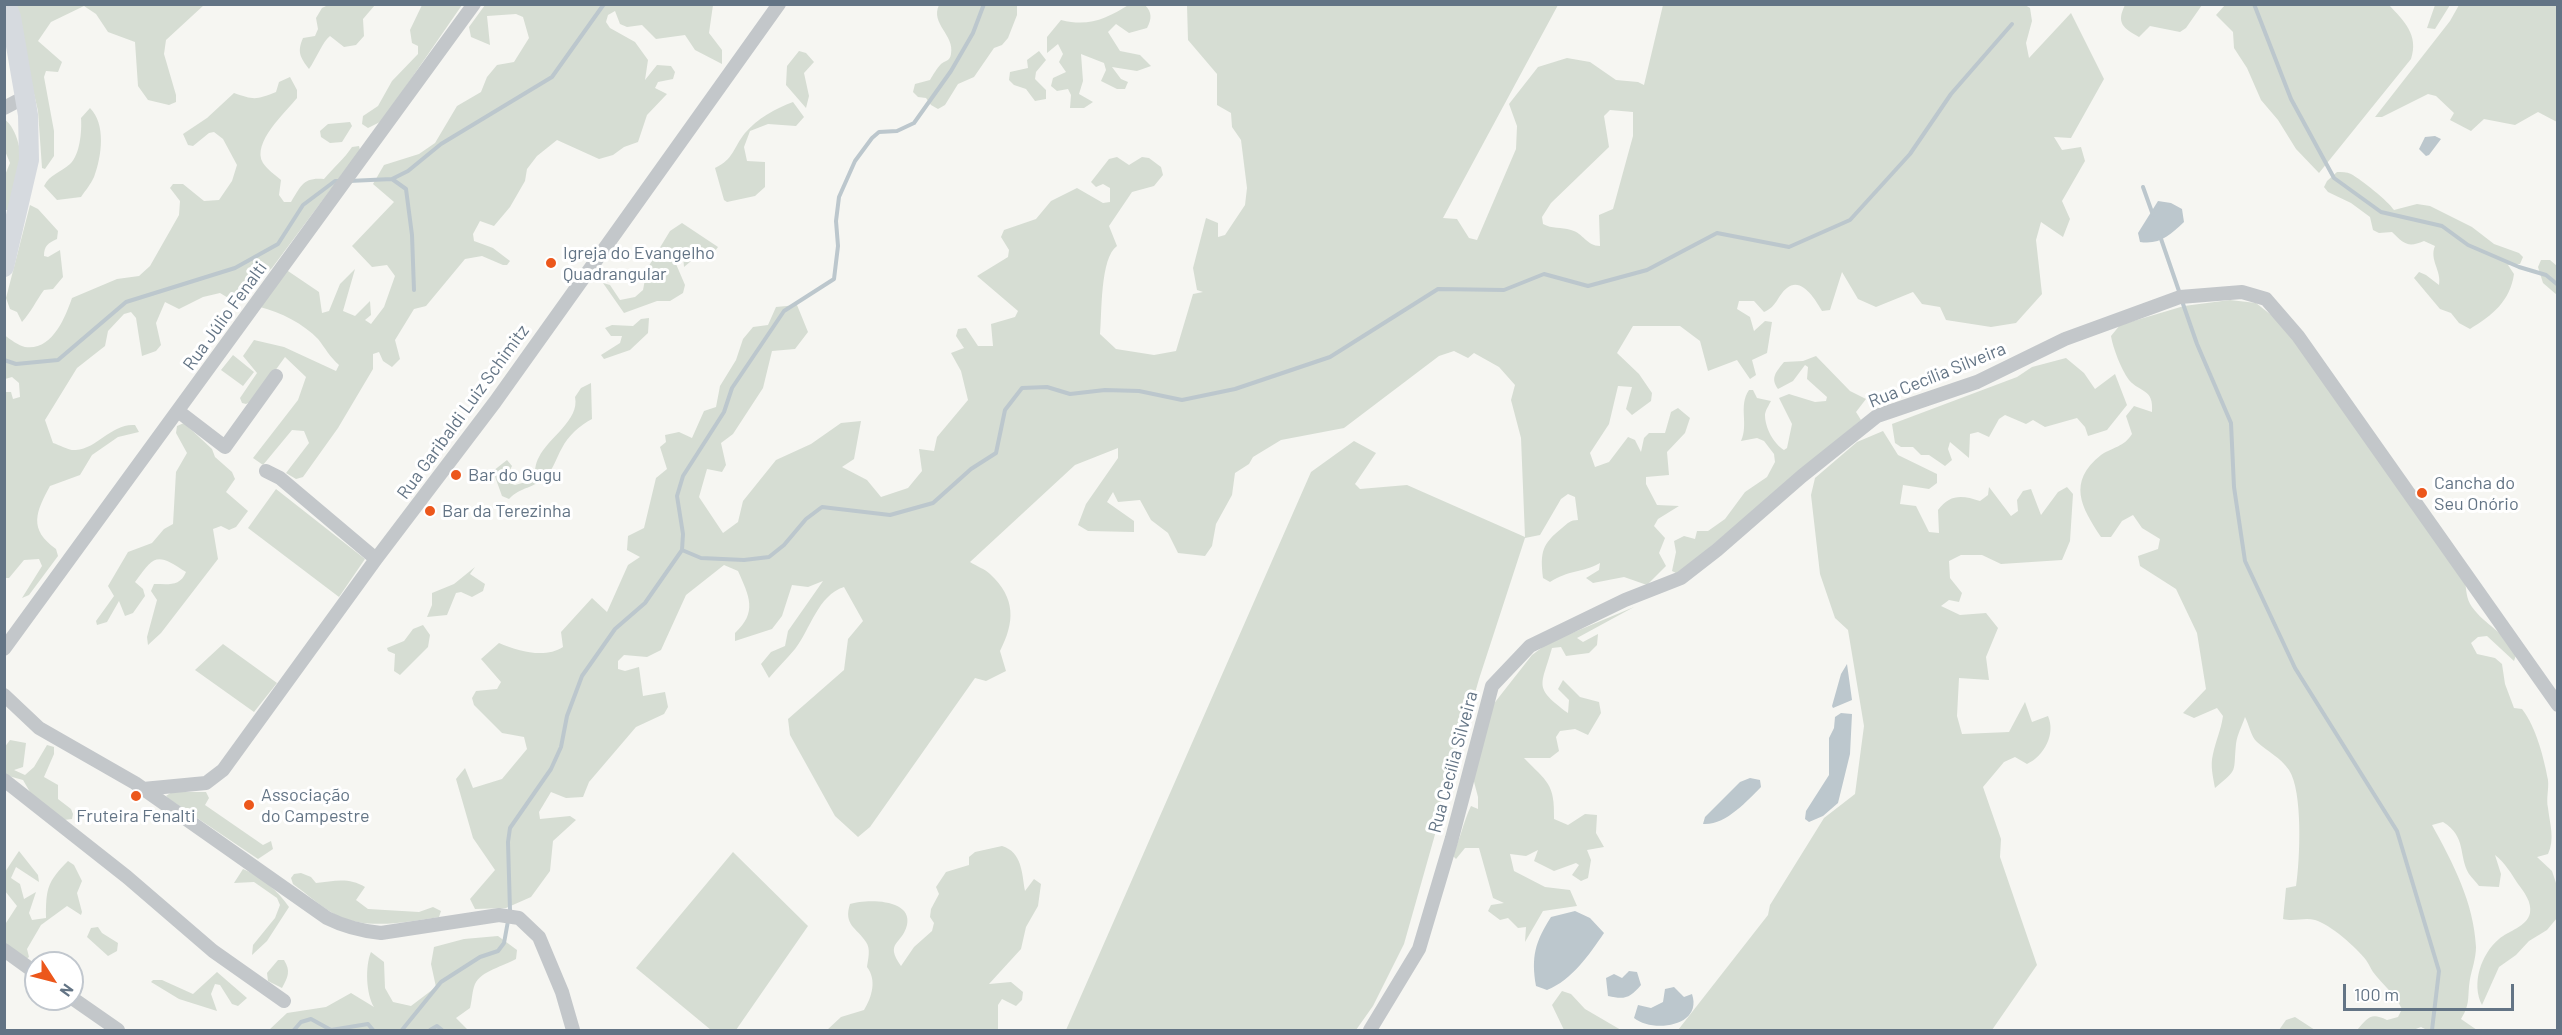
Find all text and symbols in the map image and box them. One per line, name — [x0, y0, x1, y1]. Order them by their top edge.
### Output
place label: Igreja do Evangelho Quadrangular — [563, 242, 715, 284]
marker: Igreja do Evangelho Quadrangular — [544, 256, 558, 270]
street label: Rua Júlio Fenalti — [178, 257, 272, 375]
street label: Rua Garibaldi Luiz Schimitz — [392, 321, 534, 503]
street label: Rua Cecília Silveira — [1865, 338, 2009, 412]
place label: Bar do Gugu — [468, 464, 562, 486]
marker: Bar do Gugu — [449, 468, 463, 482]
place label: Cancha do Seu Onório — [2434, 472, 2519, 514]
marker: Cancha do Seu Onório — [2415, 486, 2429, 500]
place label: Bar da Terezinha — [442, 500, 571, 522]
marker: Bar da Terezinha — [423, 504, 437, 518]
street label: Rua Cecília Silveira — [1424, 689, 1482, 835]
place label: Associação do Campestre — [261, 784, 370, 826]
marker: Fruteira Fenalti — [129, 789, 143, 803]
marker: Associação do Campestre — [242, 798, 256, 812]
place label: Fruteira Fenalti — [76, 805, 196, 827]
north arrow — [24, 951, 84, 1011]
scale bar — [2346, 972, 2517, 1010]
text: N — [57, 981, 78, 1001]
text: 100 m — [2354, 983, 2399, 1005]

